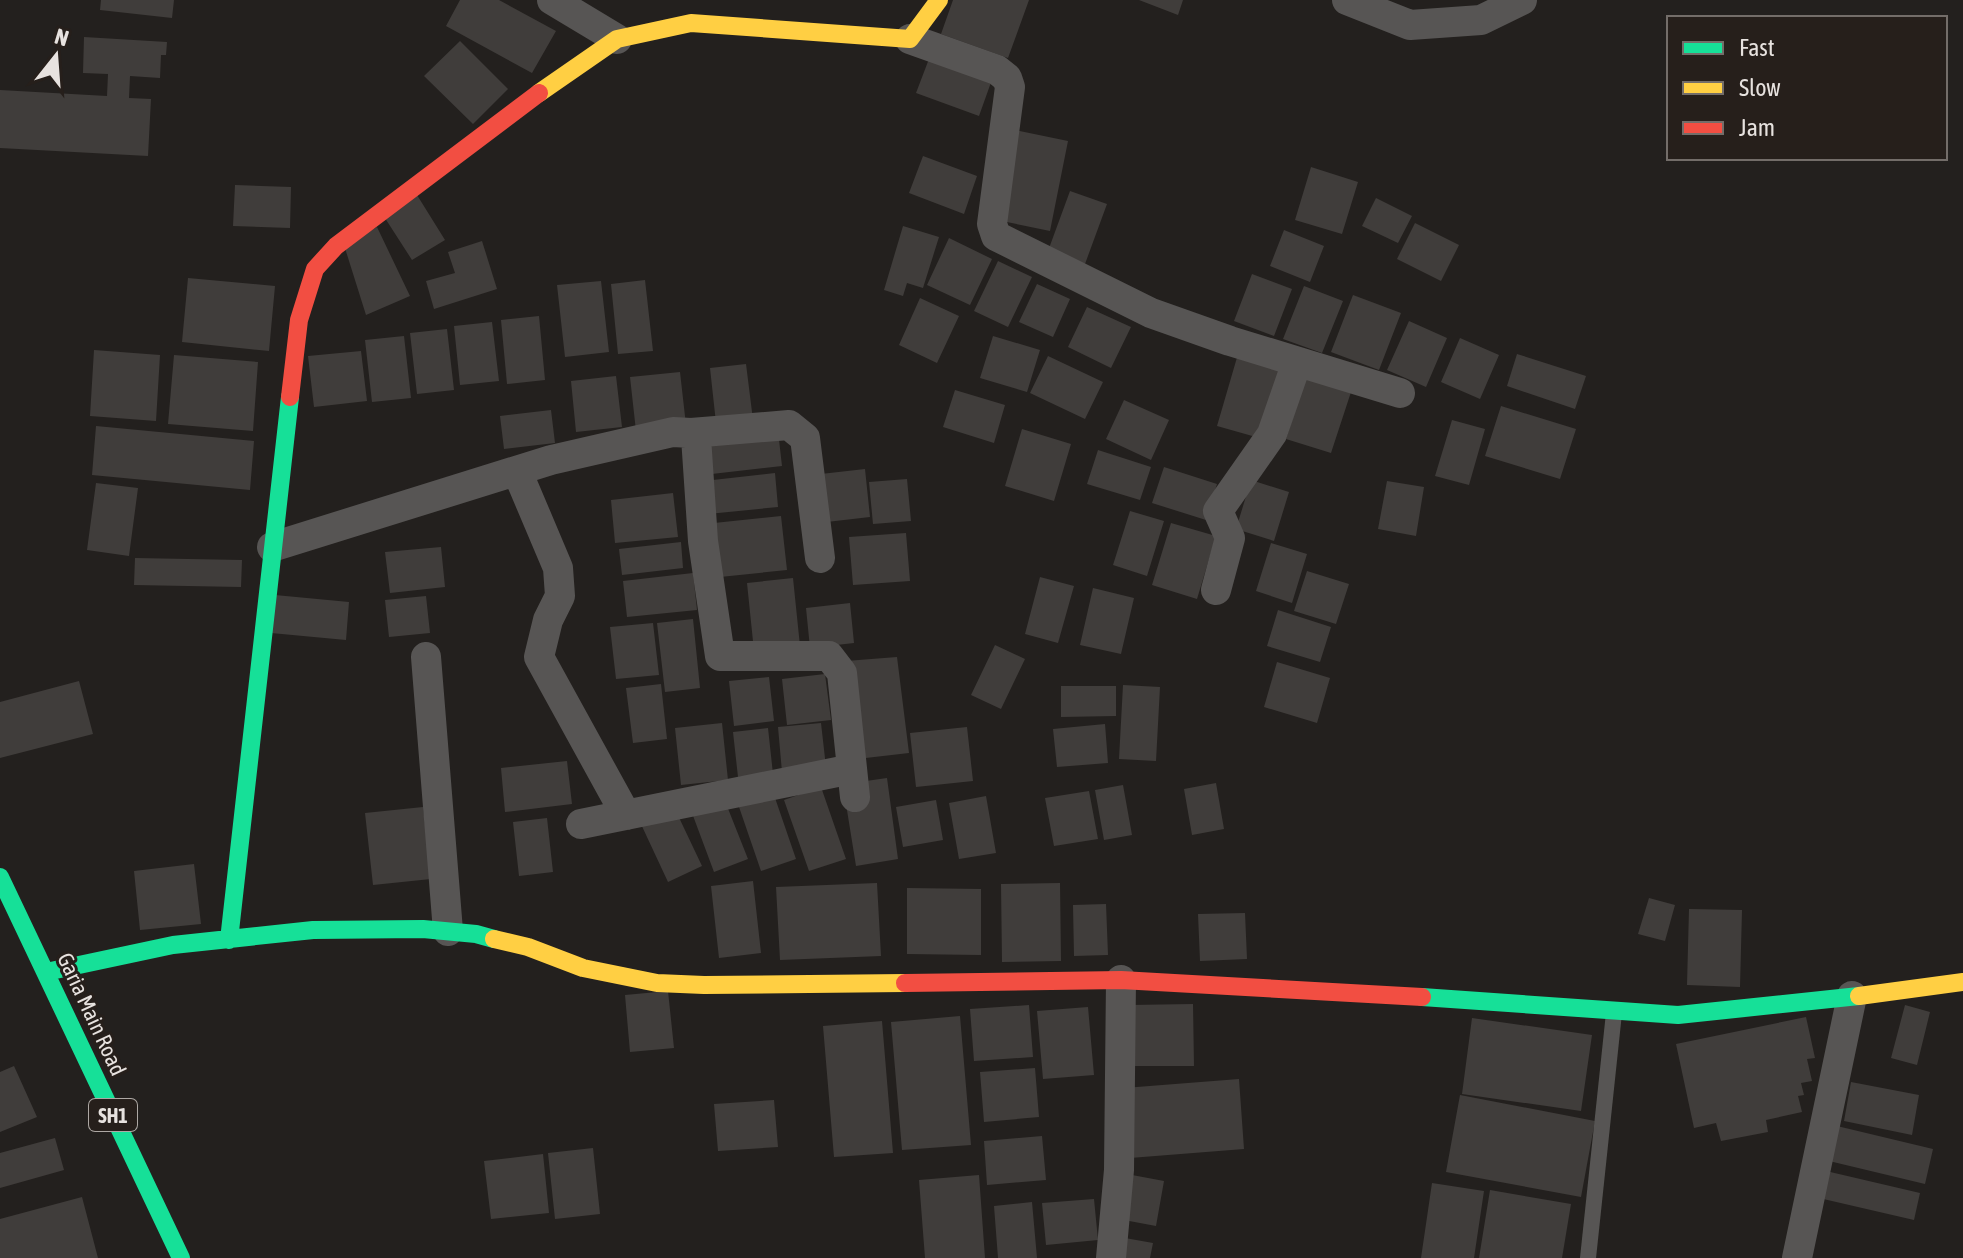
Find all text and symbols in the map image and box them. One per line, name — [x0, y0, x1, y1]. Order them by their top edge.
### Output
north arrow — [16, 16, 96, 96]
legend — [1667, 16, 1947, 160]
text: N — [52, 23, 72, 51]
text: Fast — [1739, 34, 1775, 61]
text: Slow — [1739, 74, 1781, 101]
text: Jam — [1739, 114, 1775, 141]
street label: Garia Main Road — [52, 949, 132, 1079]
road number: SH1 — [89, 1099, 137, 1131]

